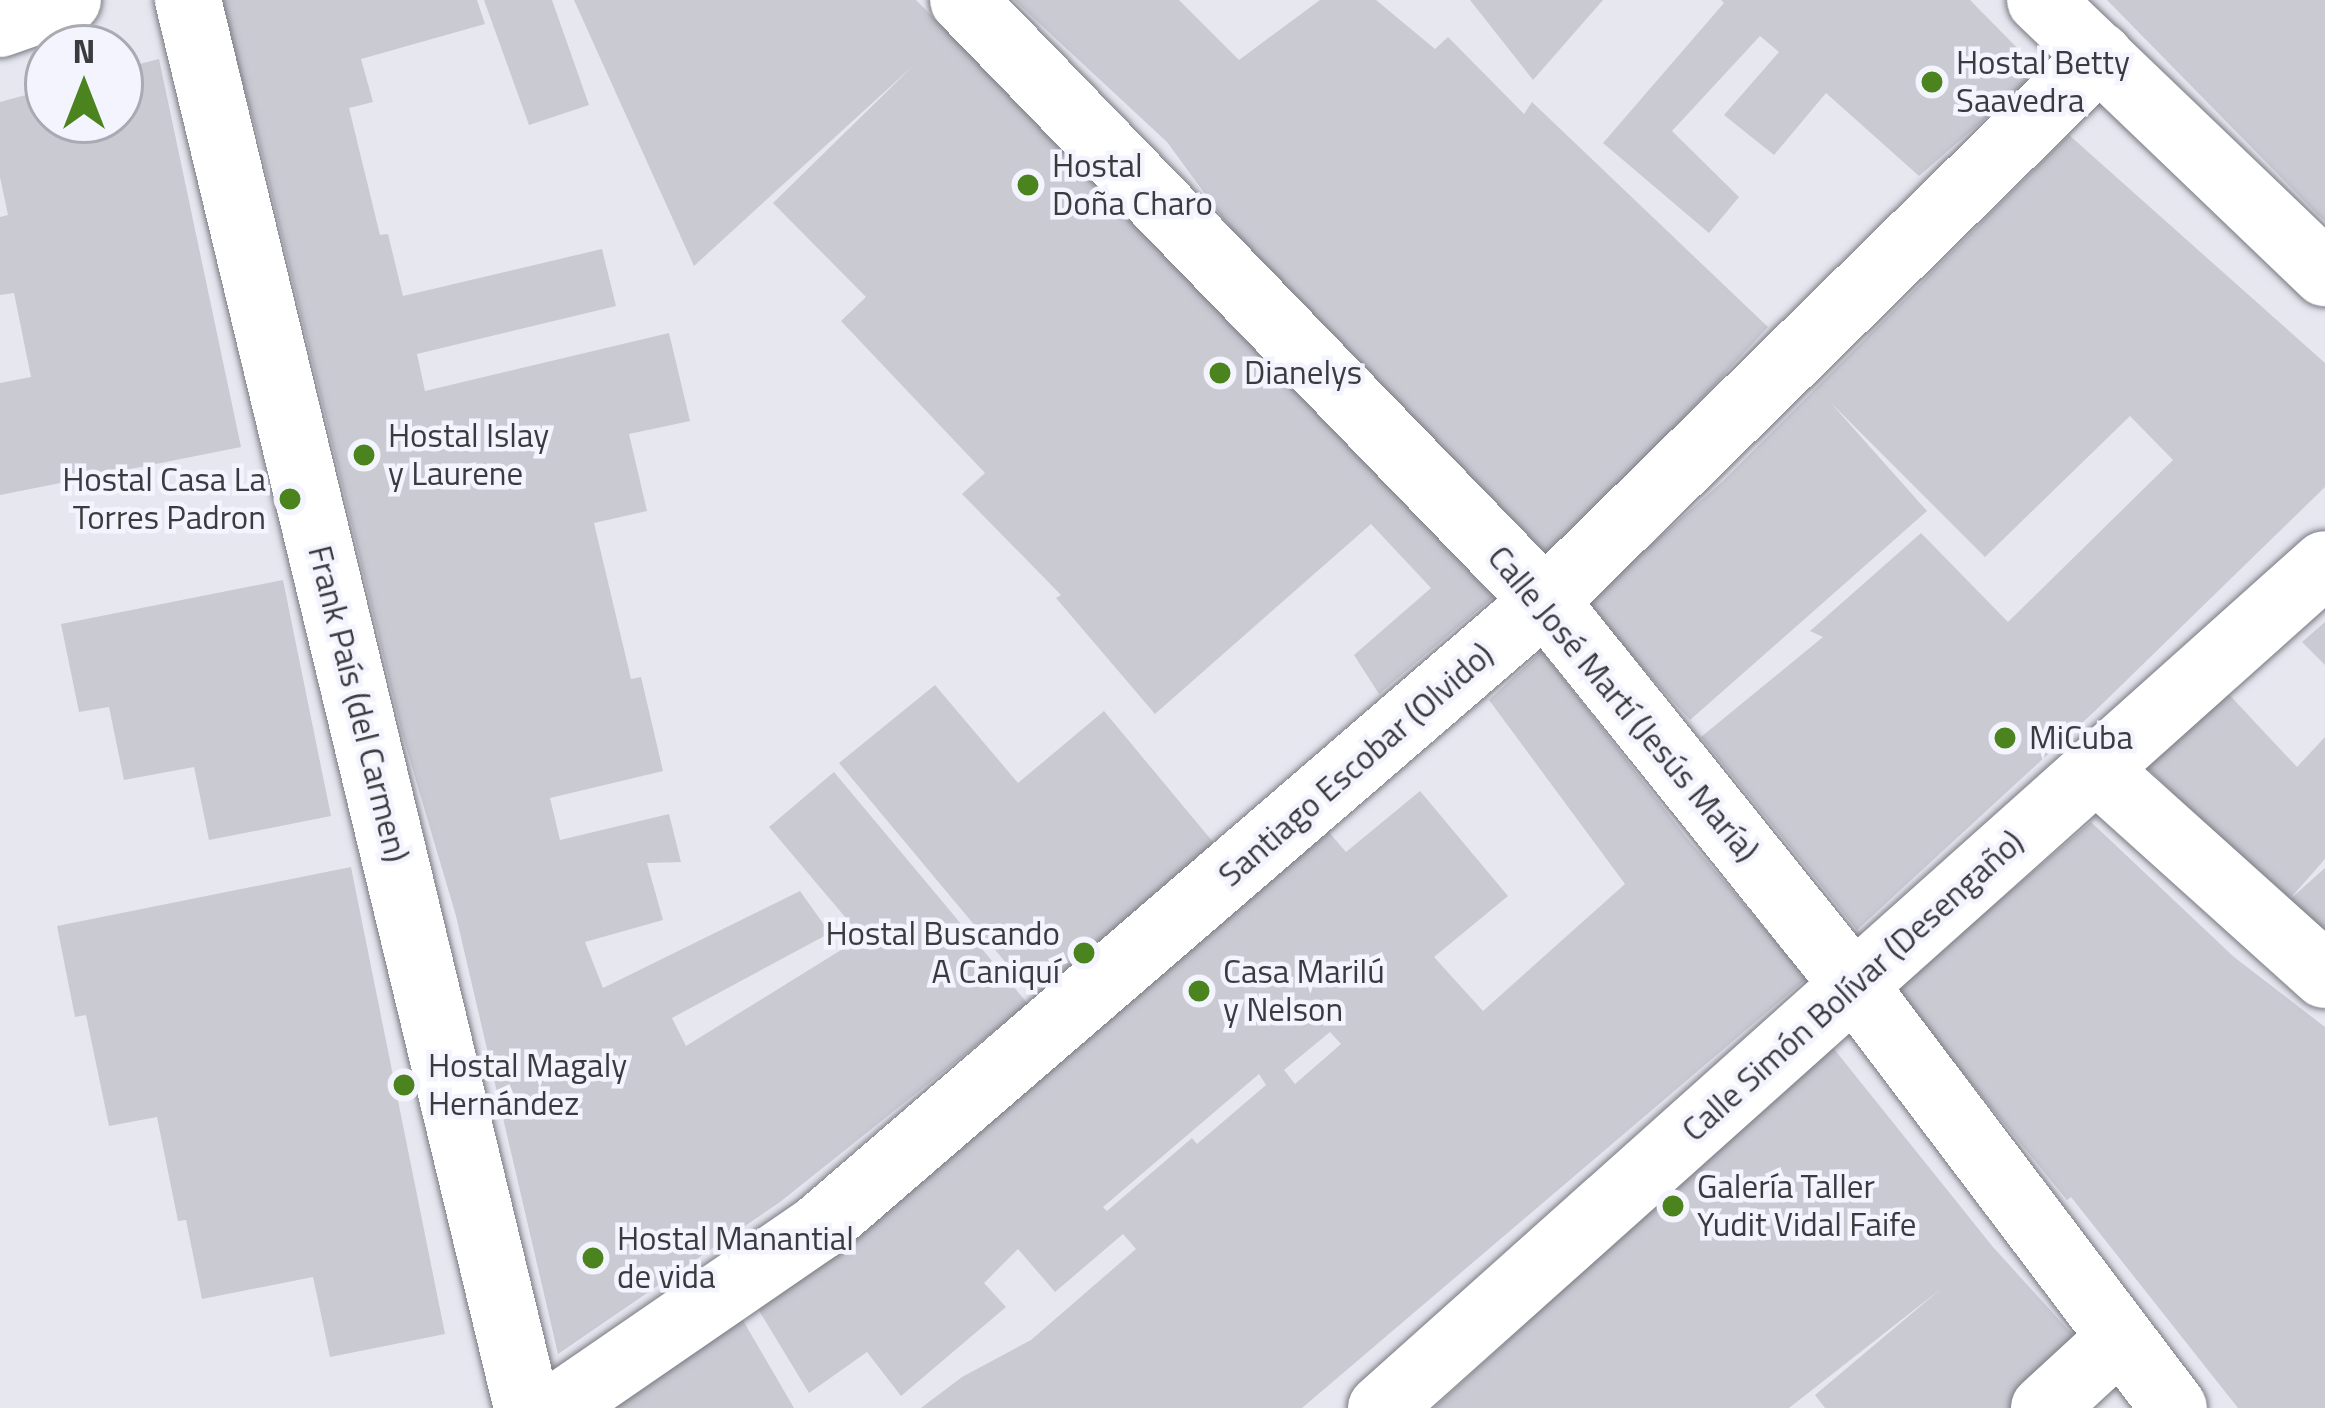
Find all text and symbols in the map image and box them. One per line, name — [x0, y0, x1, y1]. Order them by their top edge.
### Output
north arrow — [24, 24, 144, 144]
text: N — [73, 26, 95, 76]
place label: Hostal Betty Saavedra — [1956, 43, 2130, 121]
marker: Hostal Betty Saavedra — [1919, 69, 1945, 95]
place label: Hostal Doña Charo — [1052, 146, 1213, 224]
marker: Hostal Doña Charo — [1015, 172, 1041, 198]
place label: Dianelys — [1244, 353, 1362, 393]
marker: Dianelys — [1207, 360, 1233, 386]
place label: Hostal Islay y Laurene — [388, 416, 549, 494]
marker: Hostal Islay y Laurene — [351, 442, 377, 468]
place label: Hostal Casa La Torres Padron — [62, 460, 266, 538]
marker: Hostal Casa La Torres Padron — [277, 486, 303, 512]
street label: Calle José Martí (Jesús María) — [1479, 538, 1767, 870]
street label: Frank País (del Carmen) — [300, 542, 416, 866]
street label: Santiago Escobar (Olvido) — [1211, 635, 1501, 895]
place label: MiCuba — [2029, 718, 2133, 758]
marker: MiCuba — [1992, 725, 2018, 751]
street label: Calle Simón Bolívar (Desengaño) — [1674, 822, 2032, 1150]
place label: Hostal Buscando A Caniquí — [825, 914, 1060, 992]
marker: Hostal Buscando A Caniquí — [1071, 940, 1097, 966]
place label: Casa Marilú y Nelson — [1223, 952, 1385, 1030]
marker: Casa Marilú y Nelson — [1186, 978, 1212, 1004]
place label: Hostal Magaly Hernández — [428, 1046, 627, 1124]
marker: Hostal Magaly Hernández — [391, 1072, 417, 1098]
place label: Galería Taller Yudit Vidal Faife — [1697, 1167, 1916, 1245]
marker: Galería Taller Yudit Vidal Faife — [1660, 1193, 1686, 1219]
place label: Hostal Manantial de vida — [617, 1219, 854, 1297]
marker: Hostal Manantial de vida — [580, 1245, 606, 1271]

